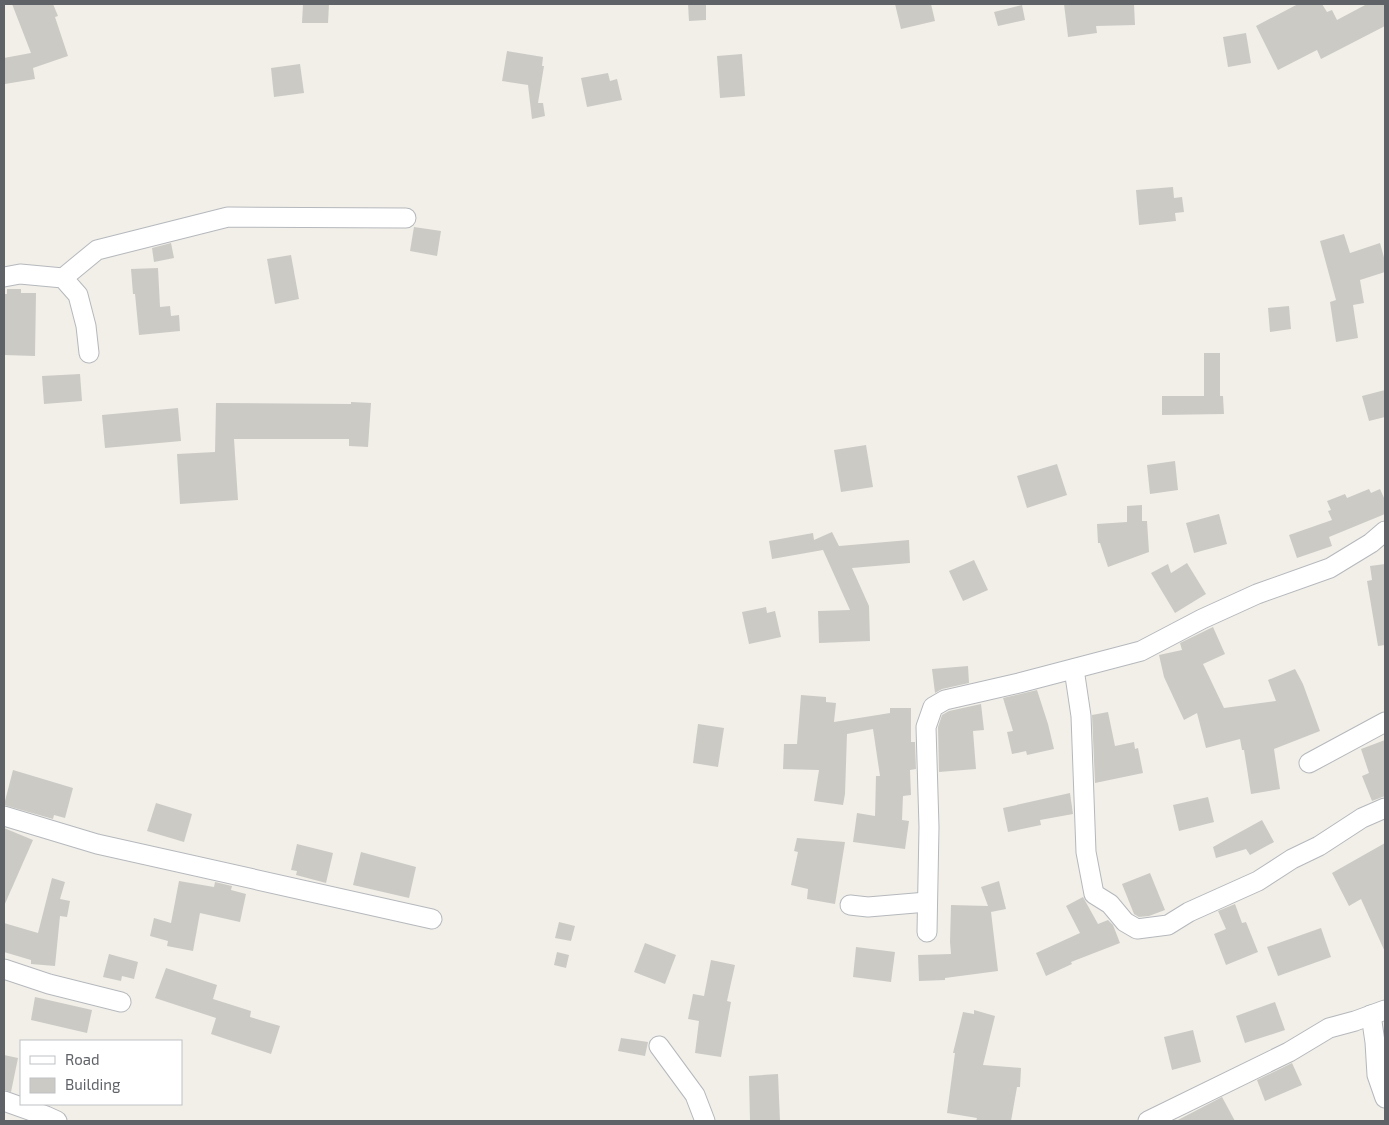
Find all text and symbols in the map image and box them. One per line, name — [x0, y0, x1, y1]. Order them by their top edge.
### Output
legend — [20, 1040, 182, 1105]
text: Road — [65, 1050, 100, 1068]
text: Building — [65, 1075, 121, 1093]

